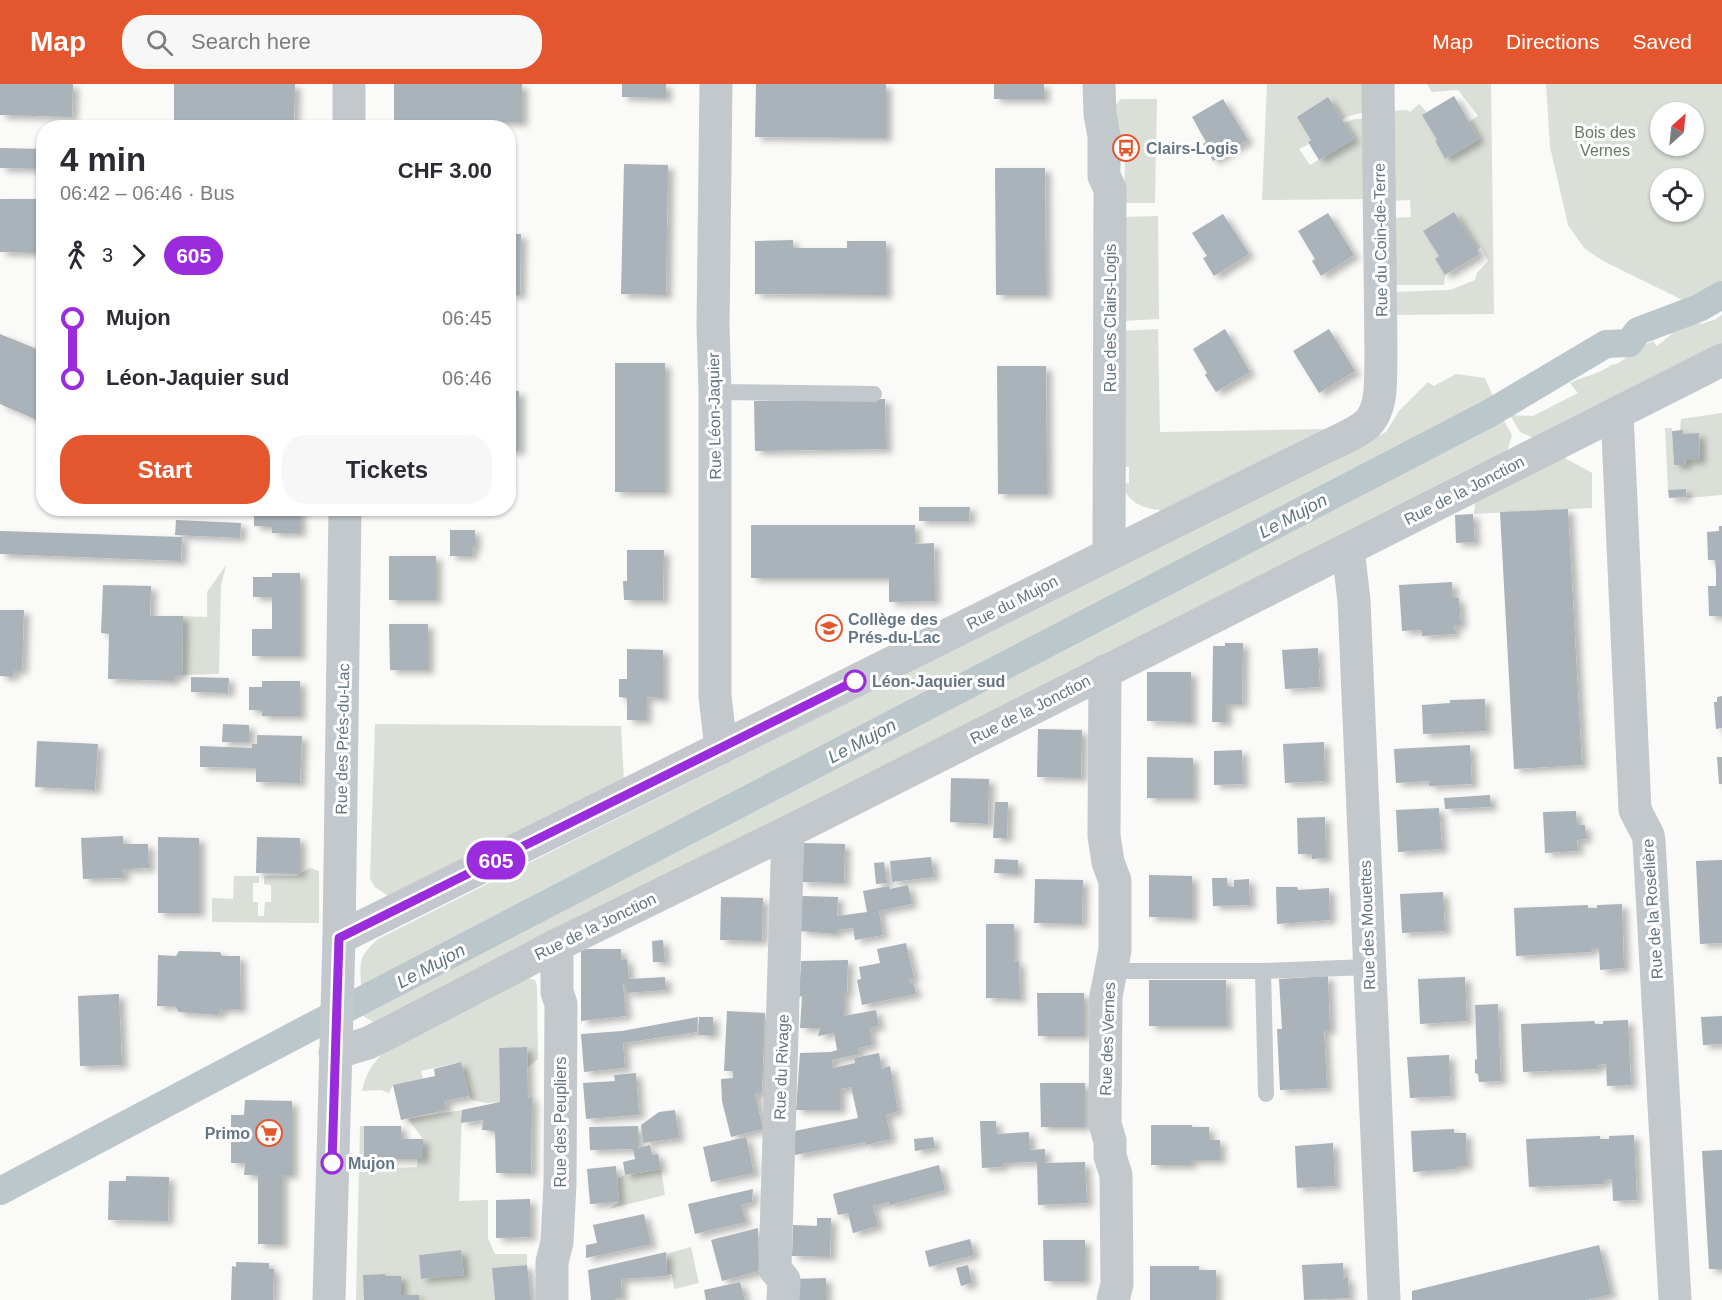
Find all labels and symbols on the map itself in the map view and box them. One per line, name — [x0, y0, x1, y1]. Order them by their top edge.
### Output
north arrow — [1650, 102, 1704, 156]
park label: Bois des Vernes — [1574, 124, 1636, 159]
bus stop icon: Clairs-Logis — [1111, 133, 1141, 163]
place label: Clairs-Logis — [1146, 140, 1239, 157]
street label: Rue du Coin-de-Terre — [1371, 163, 1390, 317]
street label: Rue des Clairs-Logis — [1102, 244, 1119, 392]
street label: Rue Léon-Jaquier — [705, 352, 724, 480]
street label: Rue de la Jonction — [1401, 453, 1527, 528]
water label: Le Mujon — [1256, 490, 1330, 542]
street label: Rue du Mujon — [964, 572, 1060, 633]
place label: Collège des Prés-du-Lac — [848, 611, 941, 646]
school or university icon: Collège des Prés-du-Lac — [814, 613, 844, 643]
street label: Rue des Prés-du-Lac — [333, 663, 352, 815]
marker: Léon-Jaquier sud — [844, 670, 866, 692]
street label: Rue de la Jonction — [967, 672, 1093, 747]
place label: Léon-Jaquier sud — [872, 673, 1005, 690]
water label: Le Mujon — [825, 715, 899, 767]
street label: Rue de la Roselière — [1639, 838, 1666, 980]
line badge: 605 — [462, 840, 530, 880]
street label: Rue des Mouettes — [1357, 860, 1378, 990]
street label: Rue de la Jonction — [532, 890, 659, 963]
water label: Le Mujon — [394, 940, 468, 992]
street label: Rue des Vernes — [1097, 982, 1118, 1096]
street label: Rue du Rivage — [771, 1014, 792, 1120]
street label: Rue des Peupliers — [552, 1057, 569, 1187]
supermarket icon: Primo — [254, 1118, 284, 1148]
place label: Primo — [205, 1125, 250, 1142]
marker: Mujon — [321, 1152, 343, 1174]
place label: Mujon — [348, 1155, 395, 1172]

